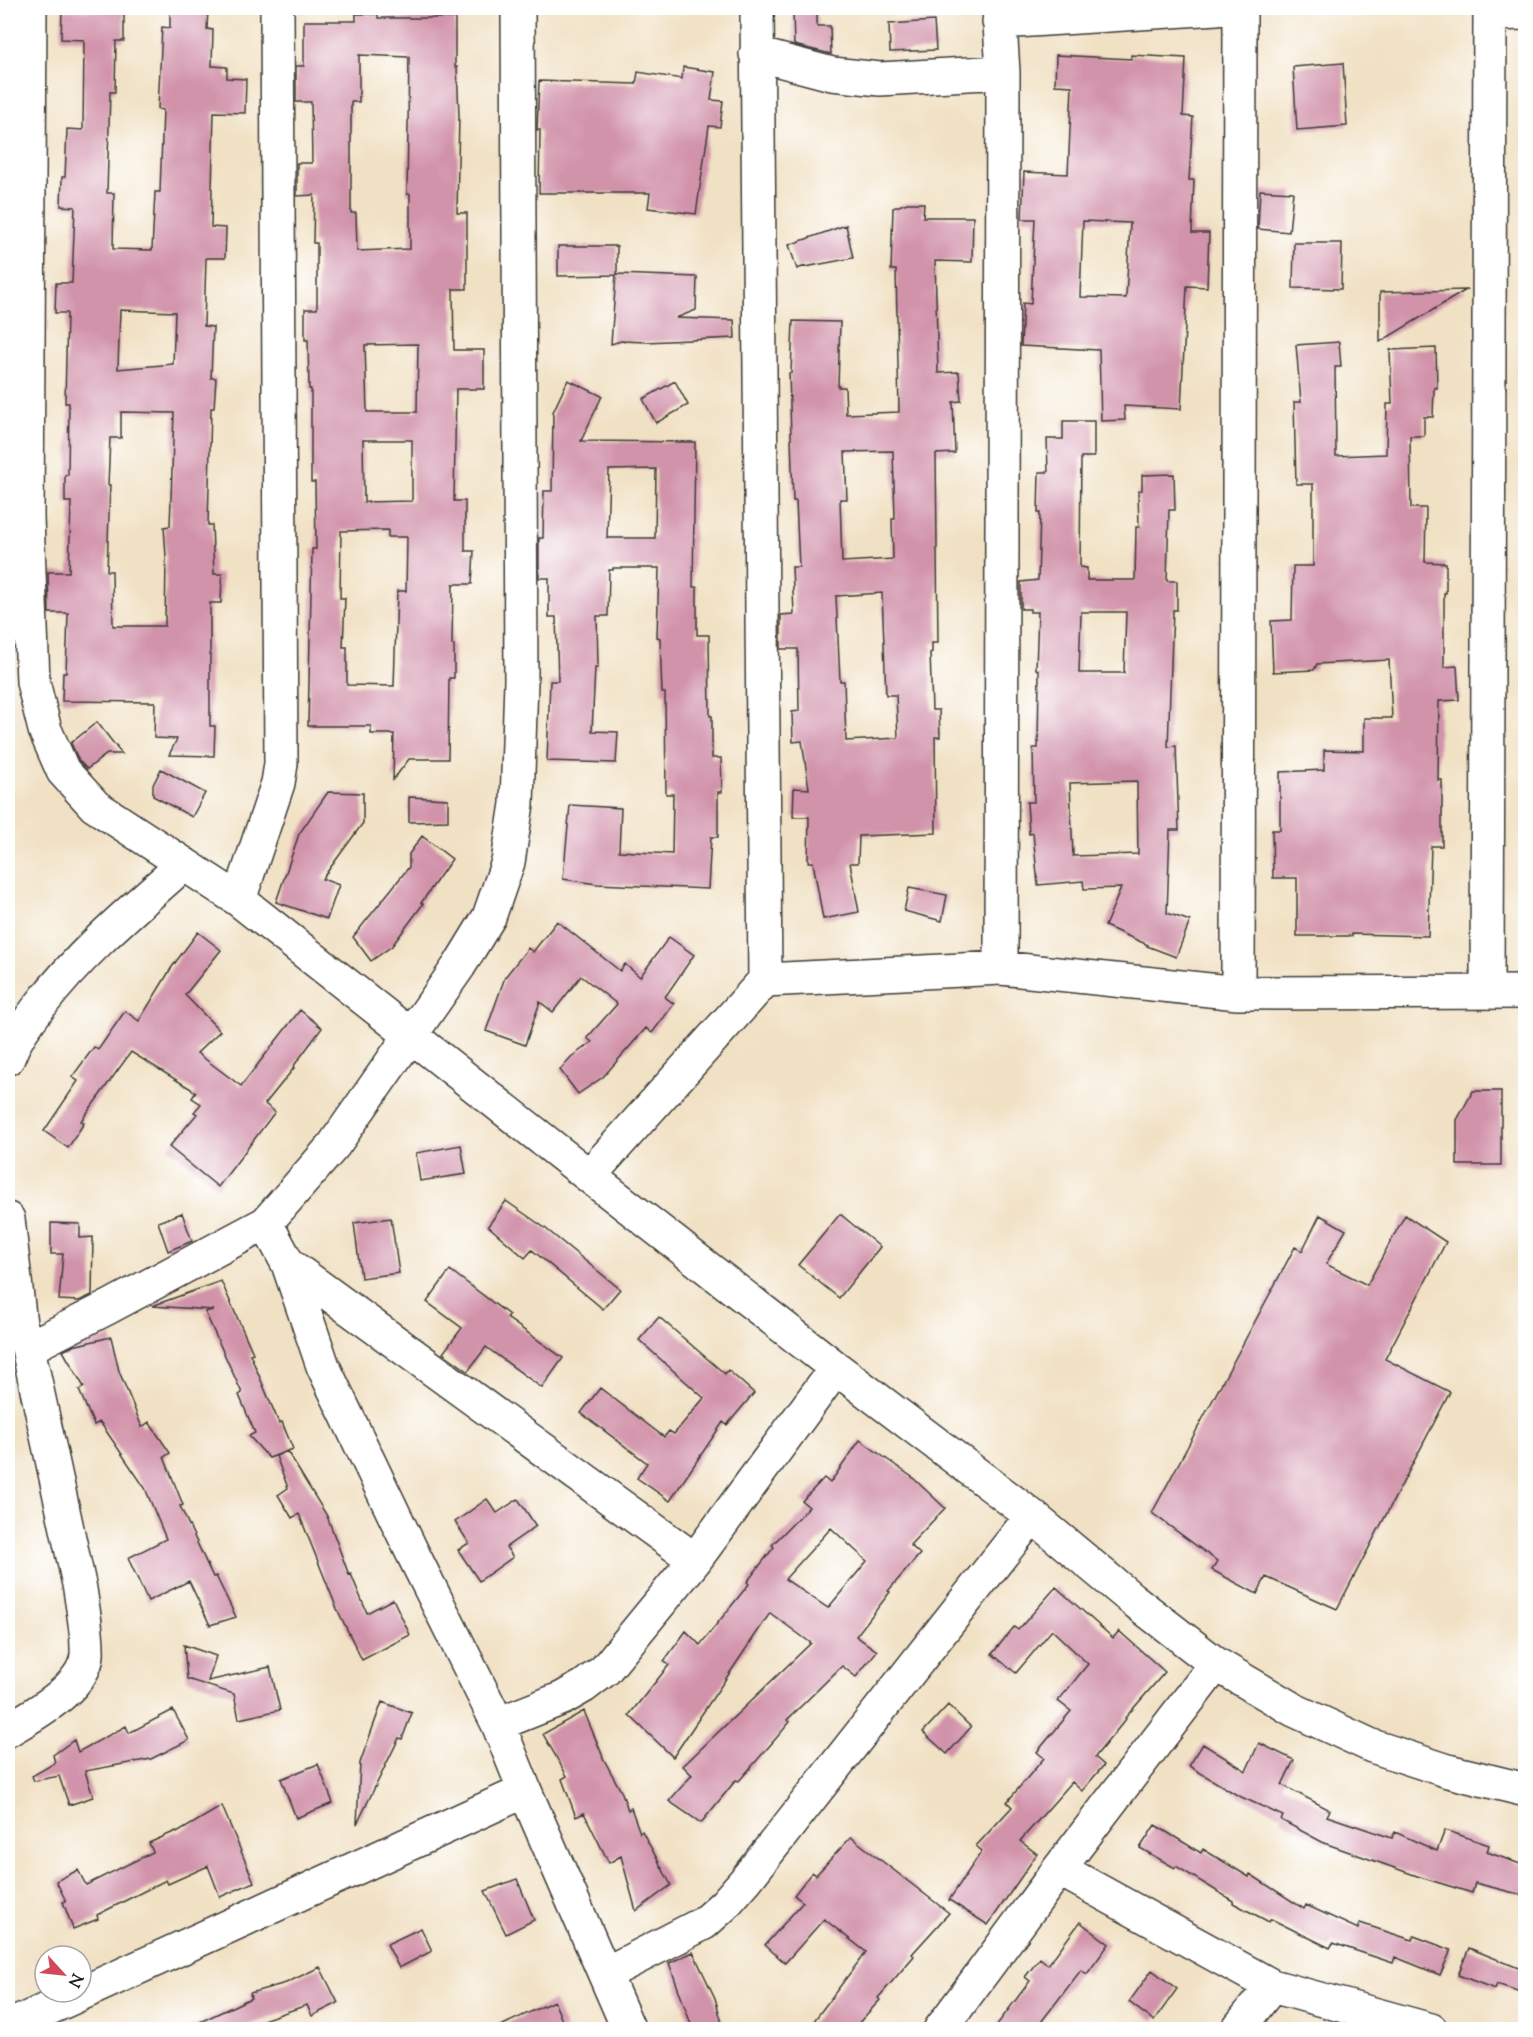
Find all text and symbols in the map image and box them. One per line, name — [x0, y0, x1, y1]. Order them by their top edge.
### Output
north arrow — [33, 1944, 93, 2004]
text: N — [61, 1969, 87, 1991]

